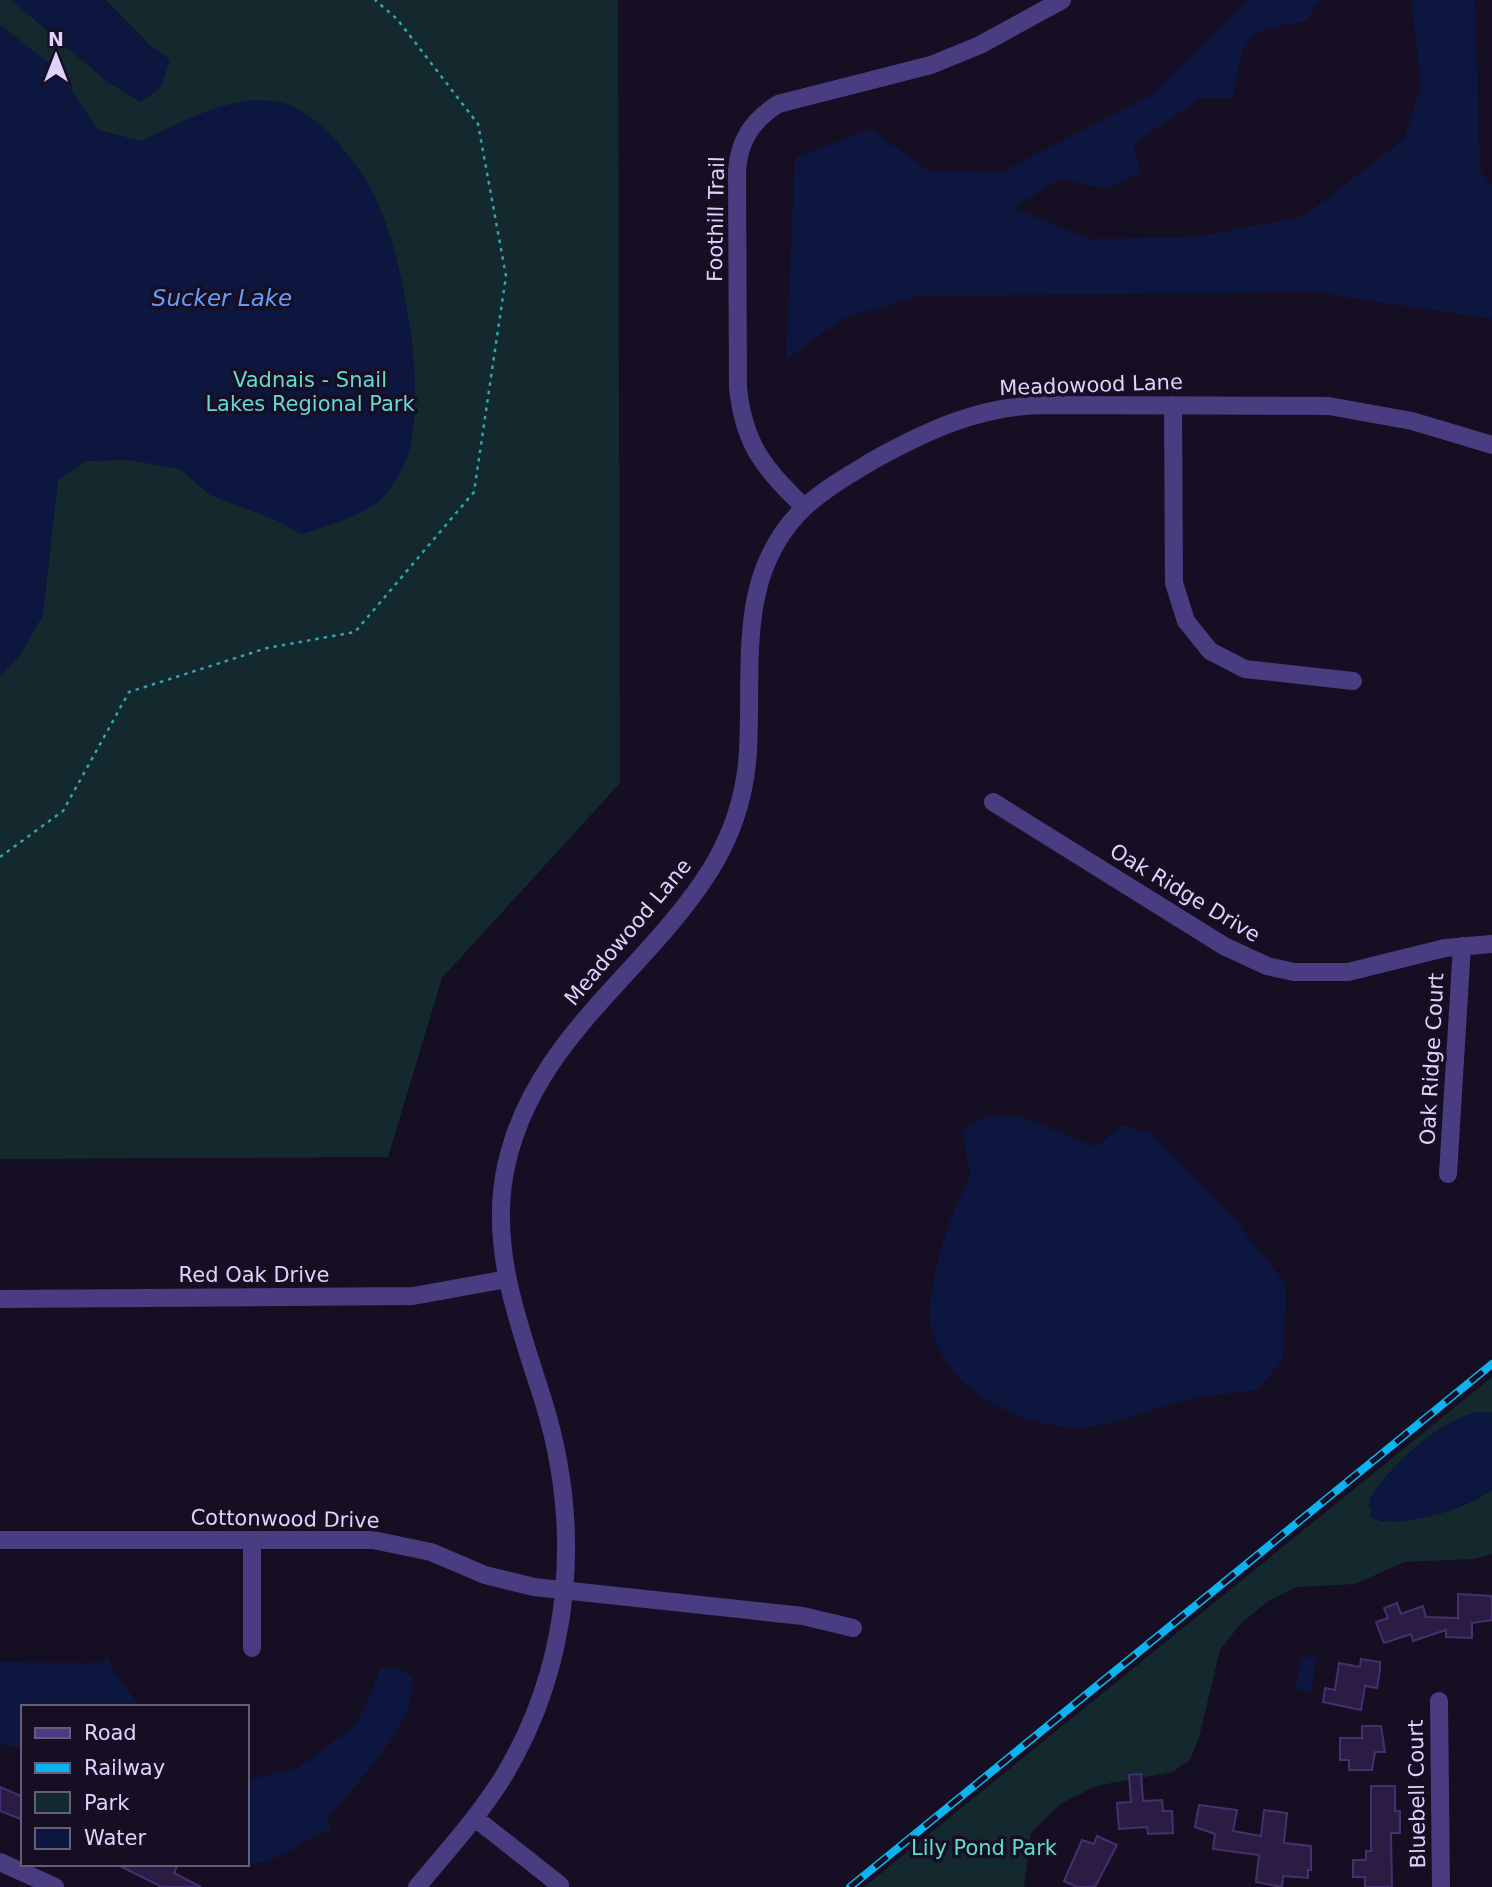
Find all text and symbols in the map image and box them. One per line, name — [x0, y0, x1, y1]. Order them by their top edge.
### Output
north arrow — [21, 21, 91, 91]
text: N — [48, 28, 64, 50]
street label: Foothill Trail — [703, 156, 729, 282]
water label: Sucker Lake — [152, 285, 292, 311]
park label: Vadnais - Snail Lakes Regional Park — [205, 368, 415, 416]
street label: Meadowood Lane — [999, 370, 1183, 400]
street label: Oak Ridge Drive — [1106, 839, 1264, 947]
street label: Meadowood Lane — [560, 854, 696, 1010]
street label: Oak Ridge Court — [1415, 972, 1449, 1146]
street label: Red Oak Drive — [179, 1263, 329, 1287]
street label: Cottonwood Drive — [190, 1505, 380, 1533]
legend — [21, 1705, 248, 1866]
street label: Bluebell Court — [1404, 1719, 1430, 1869]
text: Road — [84, 1721, 137, 1745]
text: Railway — [84, 1756, 165, 1780]
text: Park — [84, 1791, 130, 1815]
text: Water — [84, 1826, 146, 1850]
park label: Lily Pond Park — [911, 1836, 1058, 1860]

